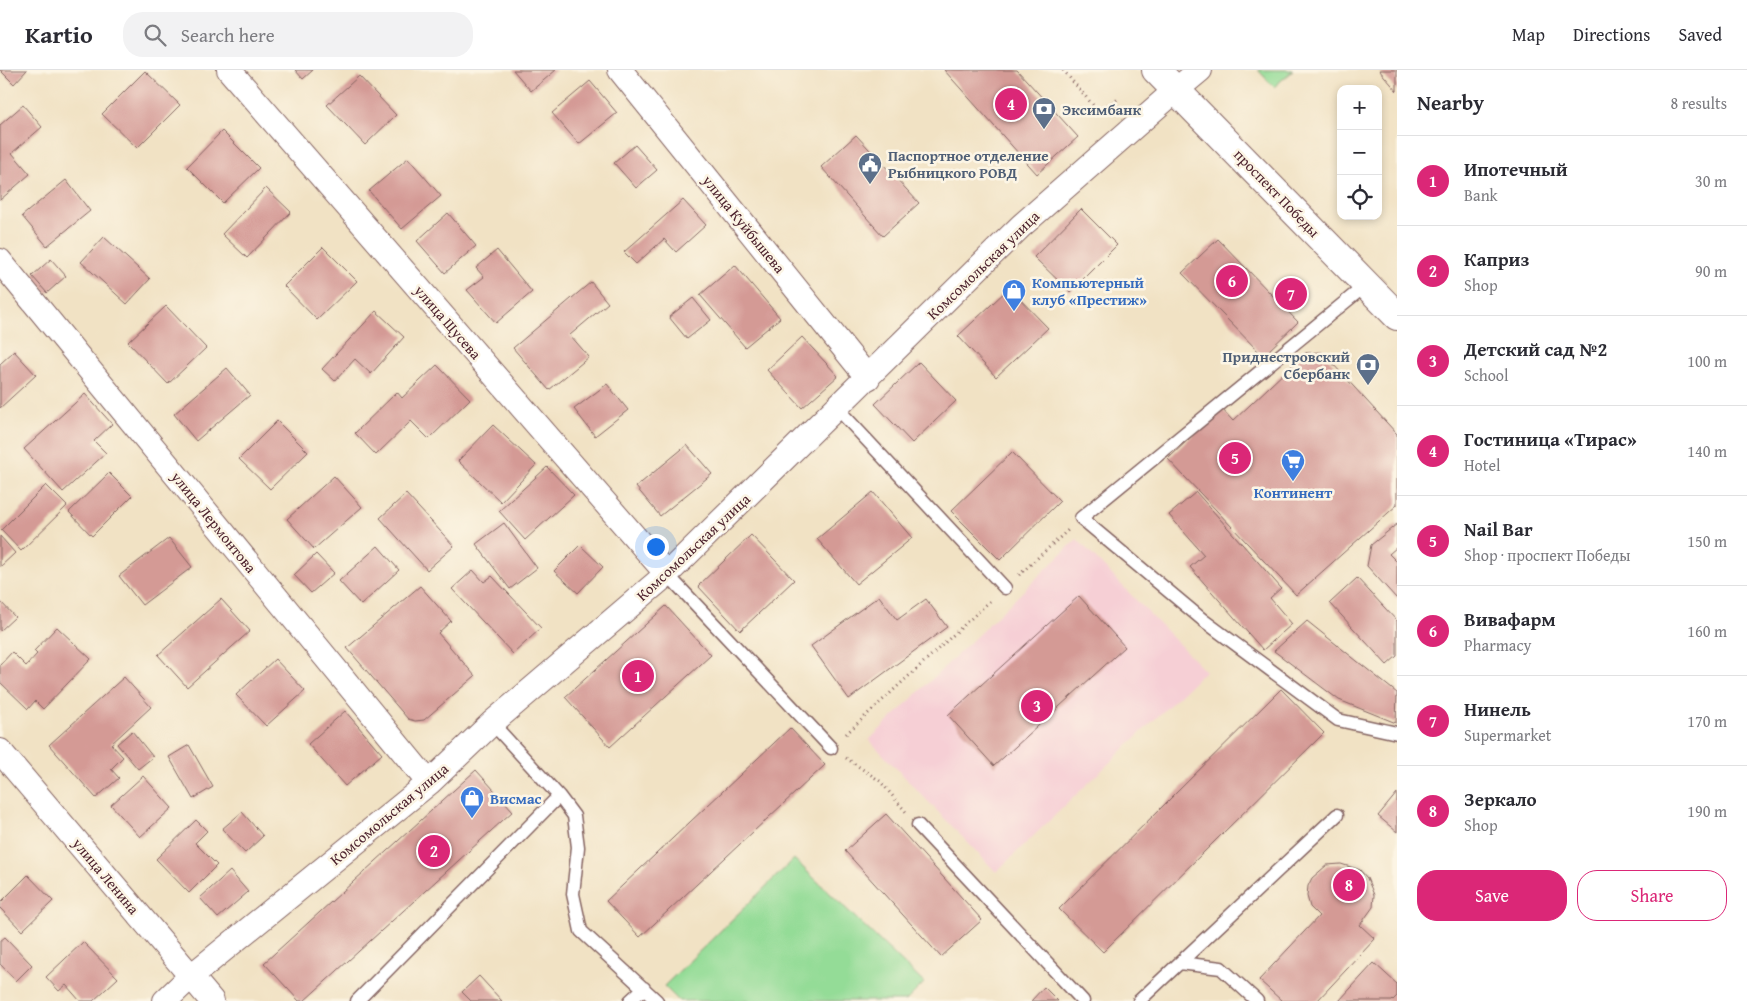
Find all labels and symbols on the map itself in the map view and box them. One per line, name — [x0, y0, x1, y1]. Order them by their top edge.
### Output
pin: 4 — [995, 85, 1027, 123]
bank icon: Эксимбанк — [1031, 96, 1057, 130]
place label: Эксимбанк — [1062, 99, 1141, 120]
street label: проспект Победы — [1229, 144, 1325, 242]
place label: Паспортное отделение Рыбницкого РОВД — [888, 145, 1049, 183]
public building icon: Паспортное отделение Рыбницкого РОВД — [857, 151, 883, 185]
street label: улица Куйбышева — [697, 170, 791, 278]
street label: Комсомольская улица — [922, 205, 1044, 324]
pin: 6 — [1216, 262, 1248, 300]
place label: Компьютерный клуб «Престиж» — [1032, 272, 1147, 310]
pin: 7 — [1275, 275, 1307, 313]
shop icon: Компьютерный клуб «Престиж» — [1001, 278, 1027, 312]
street label: улица Щусева — [409, 280, 487, 364]
place label: Приднестровский Сбербанк — [1223, 346, 1351, 384]
bank icon: Приднестровский Сбербанк — [1355, 352, 1381, 386]
pin: 5 — [1219, 439, 1251, 477]
supermarket icon: Континент — [1280, 448, 1306, 482]
street label: улица Лермонтова — [166, 466, 262, 578]
place label: Континент — [1254, 482, 1333, 503]
street label: Комсомольская улица — [631, 488, 755, 605]
your location — [643, 534, 669, 560]
pin: 1 — [622, 657, 654, 695]
pin: 3 — [1021, 687, 1053, 725]
street label: Комсомольская улица — [325, 758, 453, 870]
shop icon: Висмас — [459, 785, 485, 819]
place label: Висмас — [490, 788, 542, 809]
pin: 2 — [418, 832, 450, 870]
street label: улица Ленина — [67, 833, 145, 919]
pin: 8 — [1333, 866, 1365, 904]

